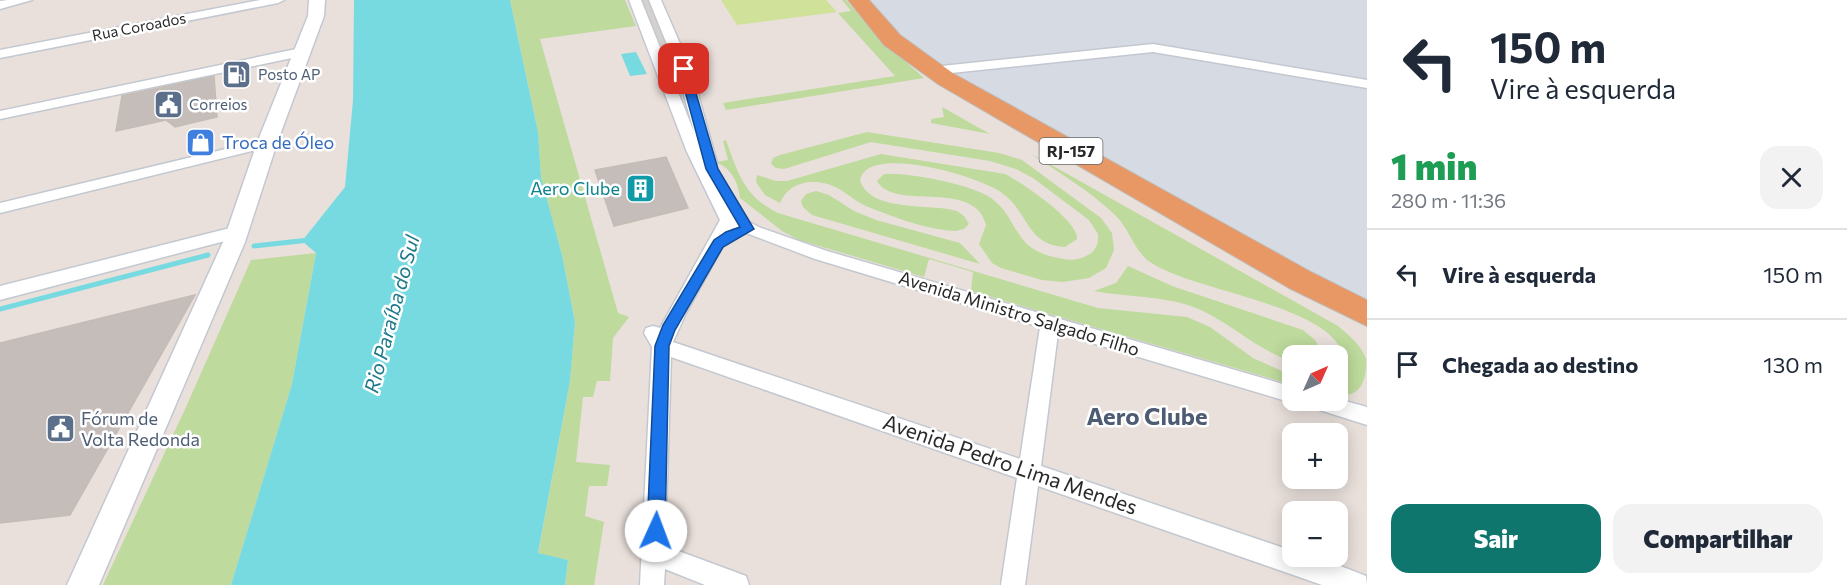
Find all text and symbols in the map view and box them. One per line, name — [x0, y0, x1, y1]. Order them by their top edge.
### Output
street label: Rua Coroados — [90, 8, 187, 44]
text: 150 m — [1490, 20, 1606, 72]
icon: left — [1391, 24, 1469, 102]
pin — [658, 43, 709, 94]
icon: arrive — [667, 52, 700, 85]
fuel station icon: Posto AP — [221, 59, 253, 91]
place label: Posto AP — [258, 65, 320, 83]
text: Vire à esquerda — [1490, 72, 1676, 105]
public building icon: Correios — [152, 89, 184, 121]
place label: Correios — [189, 95, 248, 113]
shop icon: Troca de Óleo — [185, 127, 217, 159]
place label: Troca de Óleo — [222, 131, 334, 153]
road number: RJ-157 — [1040, 138, 1102, 164]
text: 1 min — [1391, 143, 1477, 187]
button: close — [1760, 146, 1823, 209]
building icon: Aero Clube — [625, 173, 657, 205]
place label: Aero Clube — [530, 177, 620, 199]
text: 280 m · 11:36 — [1391, 188, 1506, 212]
water label: Rio Paraíba do Sul — [358, 231, 424, 395]
icon: left — [1391, 258, 1424, 291]
text: Vire à esquerda — [1442, 261, 1596, 288]
text: 150 m — [1763, 261, 1823, 288]
street label: Avenida Ministro Salgado Filho — [896, 266, 1142, 360]
north arrow — [1282, 345, 1348, 411]
map controls — [1282, 345, 1348, 567]
icon: arrive — [1391, 348, 1424, 381]
text: Chegada ao destino — [1442, 351, 1638, 378]
text: 130 m — [1763, 351, 1823, 378]
district label: Aero Clube — [1086, 401, 1208, 430]
place label: Fórum de Volta Redonda — [81, 407, 200, 450]
street label: Avenida Pedro Lima Mendes — [880, 408, 1141, 519]
public building icon: Fórum de Volta Redonda — [44, 413, 76, 445]
button: + — [1282, 423, 1348, 489]
position arrow — [624, 499, 688, 563]
button: − — [1282, 501, 1348, 567]
button: Sair — [1391, 504, 1601, 573]
button: Compartilhar — [1613, 504, 1823, 573]

